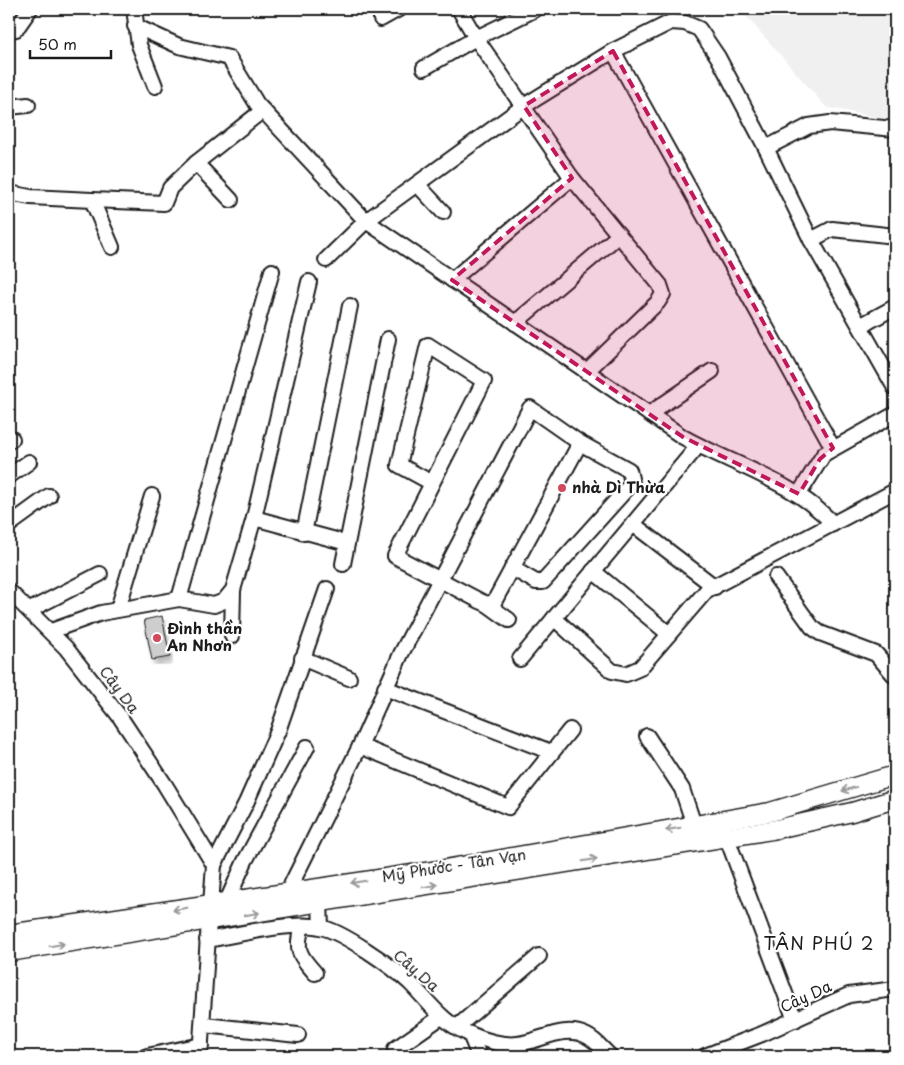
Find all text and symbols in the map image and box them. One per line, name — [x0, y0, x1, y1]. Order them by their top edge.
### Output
scale bar — [30, 28, 111, 60]
text: 50 m — [38, 32, 77, 55]
place label: nhà Dì Thừa — [572, 475, 665, 498]
marker: nhà Dì Thừa — [556, 482, 568, 494]
place label: Đình thần An Nhơn — [166, 616, 242, 656]
marker: Đình thần An Nhơn — [151, 632, 163, 644]
street label: Cây Da — [95, 660, 146, 718]
one-way arrow — [841, 784, 857, 794]
one-way arrow — [666, 824, 682, 834]
street label: Mỹ Phước - Tân Vạn — [380, 842, 527, 887]
one-way arrow — [582, 854, 598, 864]
one-way arrow — [350, 877, 366, 887]
one-way arrow — [421, 881, 437, 891]
one-way arrow — [172, 904, 188, 914]
one-way arrow — [244, 909, 260, 919]
district label: TÂN PHÚ 2 — [763, 929, 875, 956]
one-way arrow — [49, 940, 65, 950]
street label: Cây Da — [389, 943, 445, 997]
street label: Cây Da — [776, 973, 835, 1018]

